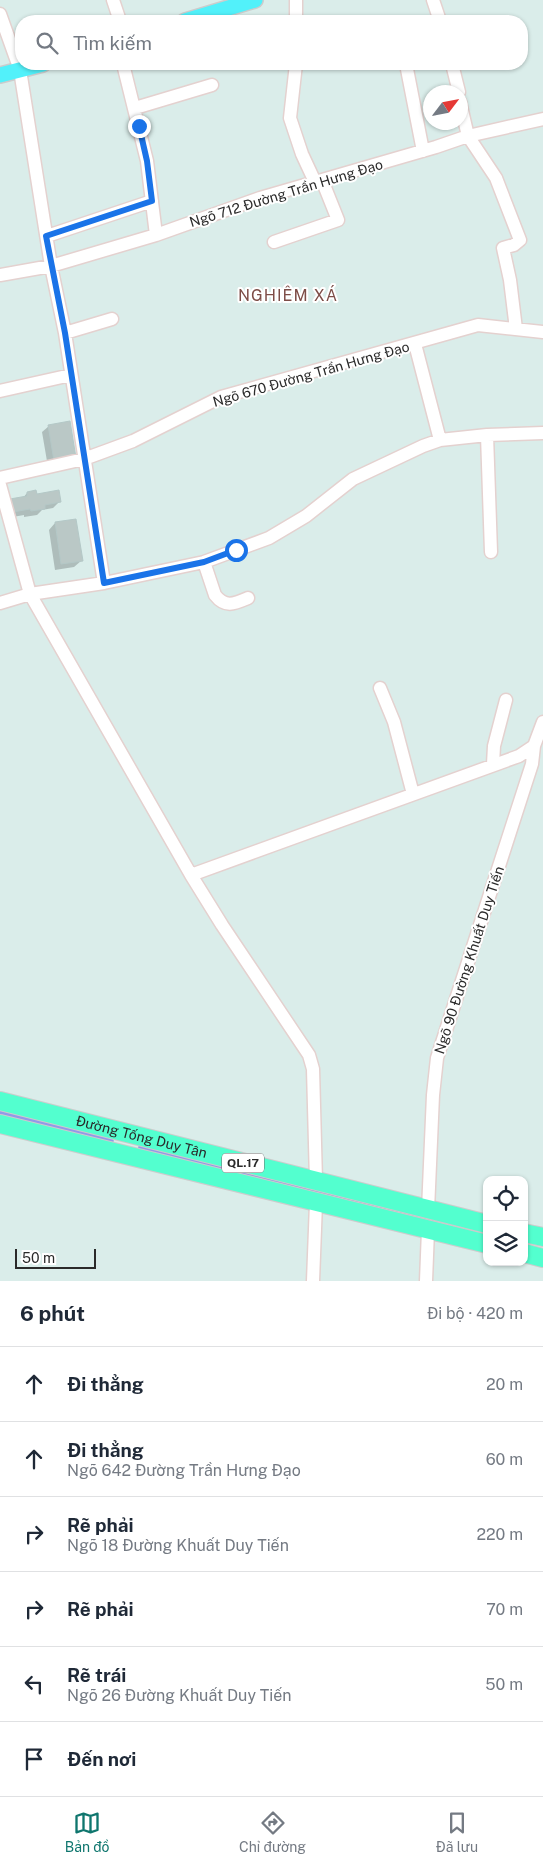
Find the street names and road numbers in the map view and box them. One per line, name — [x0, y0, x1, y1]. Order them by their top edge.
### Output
street label: Ngõ 712 Đường Trần Hưng Đạo — [187, 156, 385, 230]
street label: Ngõ 670 Đường Trần Hưng Đạo — [211, 338, 411, 410]
street label: Ngõ 90 Đường Khuất Duy Tiến — [431, 864, 507, 1056]
street label: Đường Tống Duy Tân — [74, 1112, 209, 1161]
road number: QL.17 — [222, 1154, 264, 1172]

